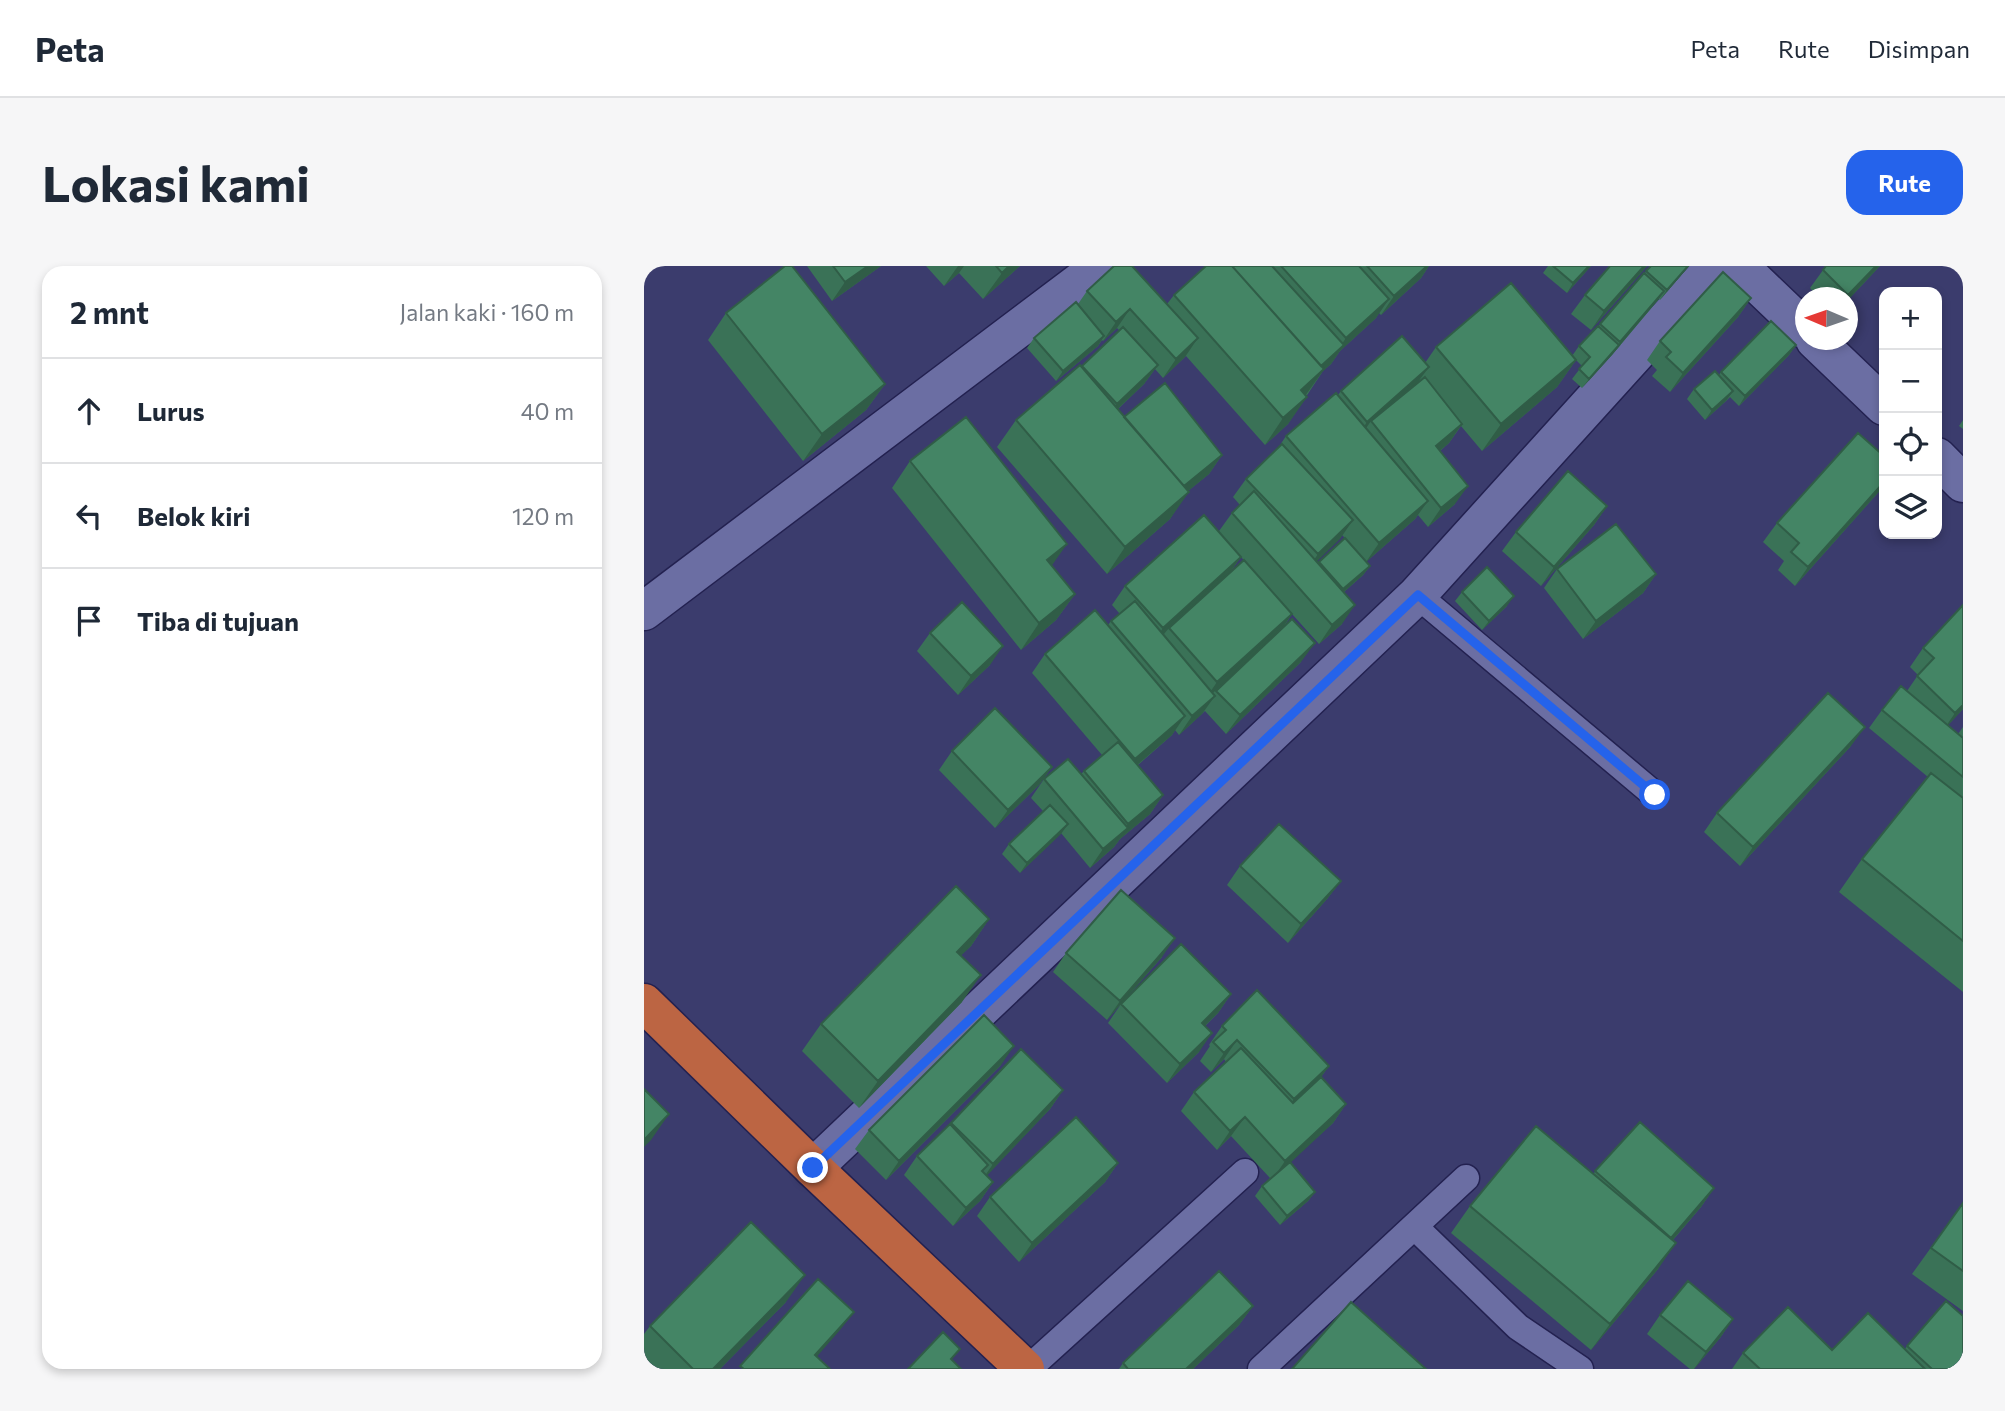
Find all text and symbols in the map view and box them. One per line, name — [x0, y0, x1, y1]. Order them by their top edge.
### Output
text: Peta — [35, 28, 105, 69]
text: Peta — [1690, 34, 1740, 63]
text: Rute — [1778, 34, 1830, 63]
text: Disimpan — [1868, 34, 1970, 63]
button: Rute — [1846, 150, 1963, 215]
text: Lokasi kami — [42, 152, 310, 212]
north arrow — [1795, 287, 1858, 350]
map controls — [1879, 287, 1942, 539]
button: + — [1879, 287, 1942, 350]
text: 2 mnt — [70, 293, 149, 330]
text: Jalan kaki · 160 m — [399, 298, 574, 326]
button: − — [1879, 350, 1942, 413]
icon: ahead — [70, 392, 108, 430]
text: Lurus — [137, 395, 205, 426]
text: 40 m — [521, 397, 574, 425]
button: locate — [1879, 413, 1942, 476]
button: layers — [1879, 476, 1942, 539]
icon: left — [70, 497, 108, 535]
text: Belok kiri — [137, 500, 251, 531]
text: 120 m — [512, 502, 574, 530]
icon: arrive — [70, 602, 108, 640]
text: Tiba di tujuan — [137, 605, 299, 636]
route start — [1639, 779, 1670, 810]
route end — [797, 1152, 828, 1183]

